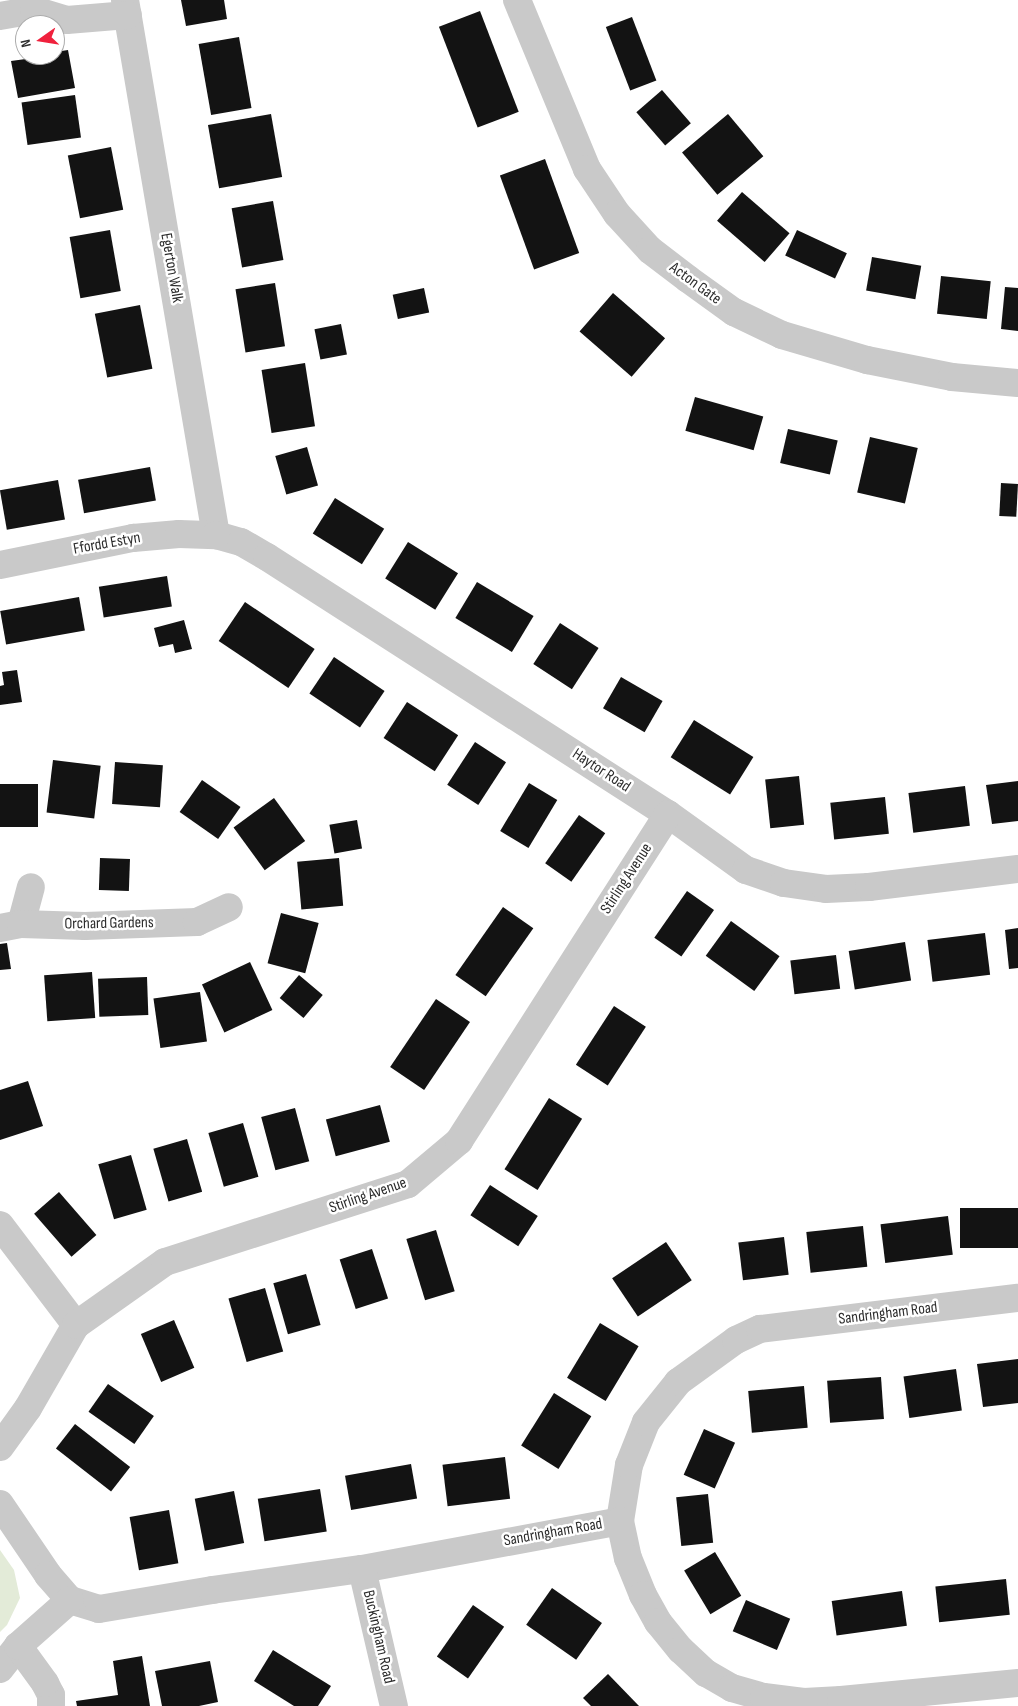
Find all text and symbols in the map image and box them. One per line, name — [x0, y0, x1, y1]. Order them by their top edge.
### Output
north arrow — [15, 15, 65, 65]
text: N — [17, 38, 35, 49]
street label: Egerton Walk — [155, 232, 187, 304]
street label: Acton Gate — [665, 259, 725, 309]
street label: Ffordd Estyn — [72, 529, 142, 559]
street label: Haytor Road — [568, 745, 634, 797]
street label: Stirling Avenue — [597, 840, 657, 918]
street label: Orchard Gardens — [64, 914, 154, 934]
street label: Stirling Avenue — [327, 1174, 409, 1218]
street label: Sandringham Road — [837, 1298, 939, 1330]
street label: Sandringham Road — [502, 1515, 604, 1551]
street label: Buckingham Road — [358, 1589, 398, 1685]

